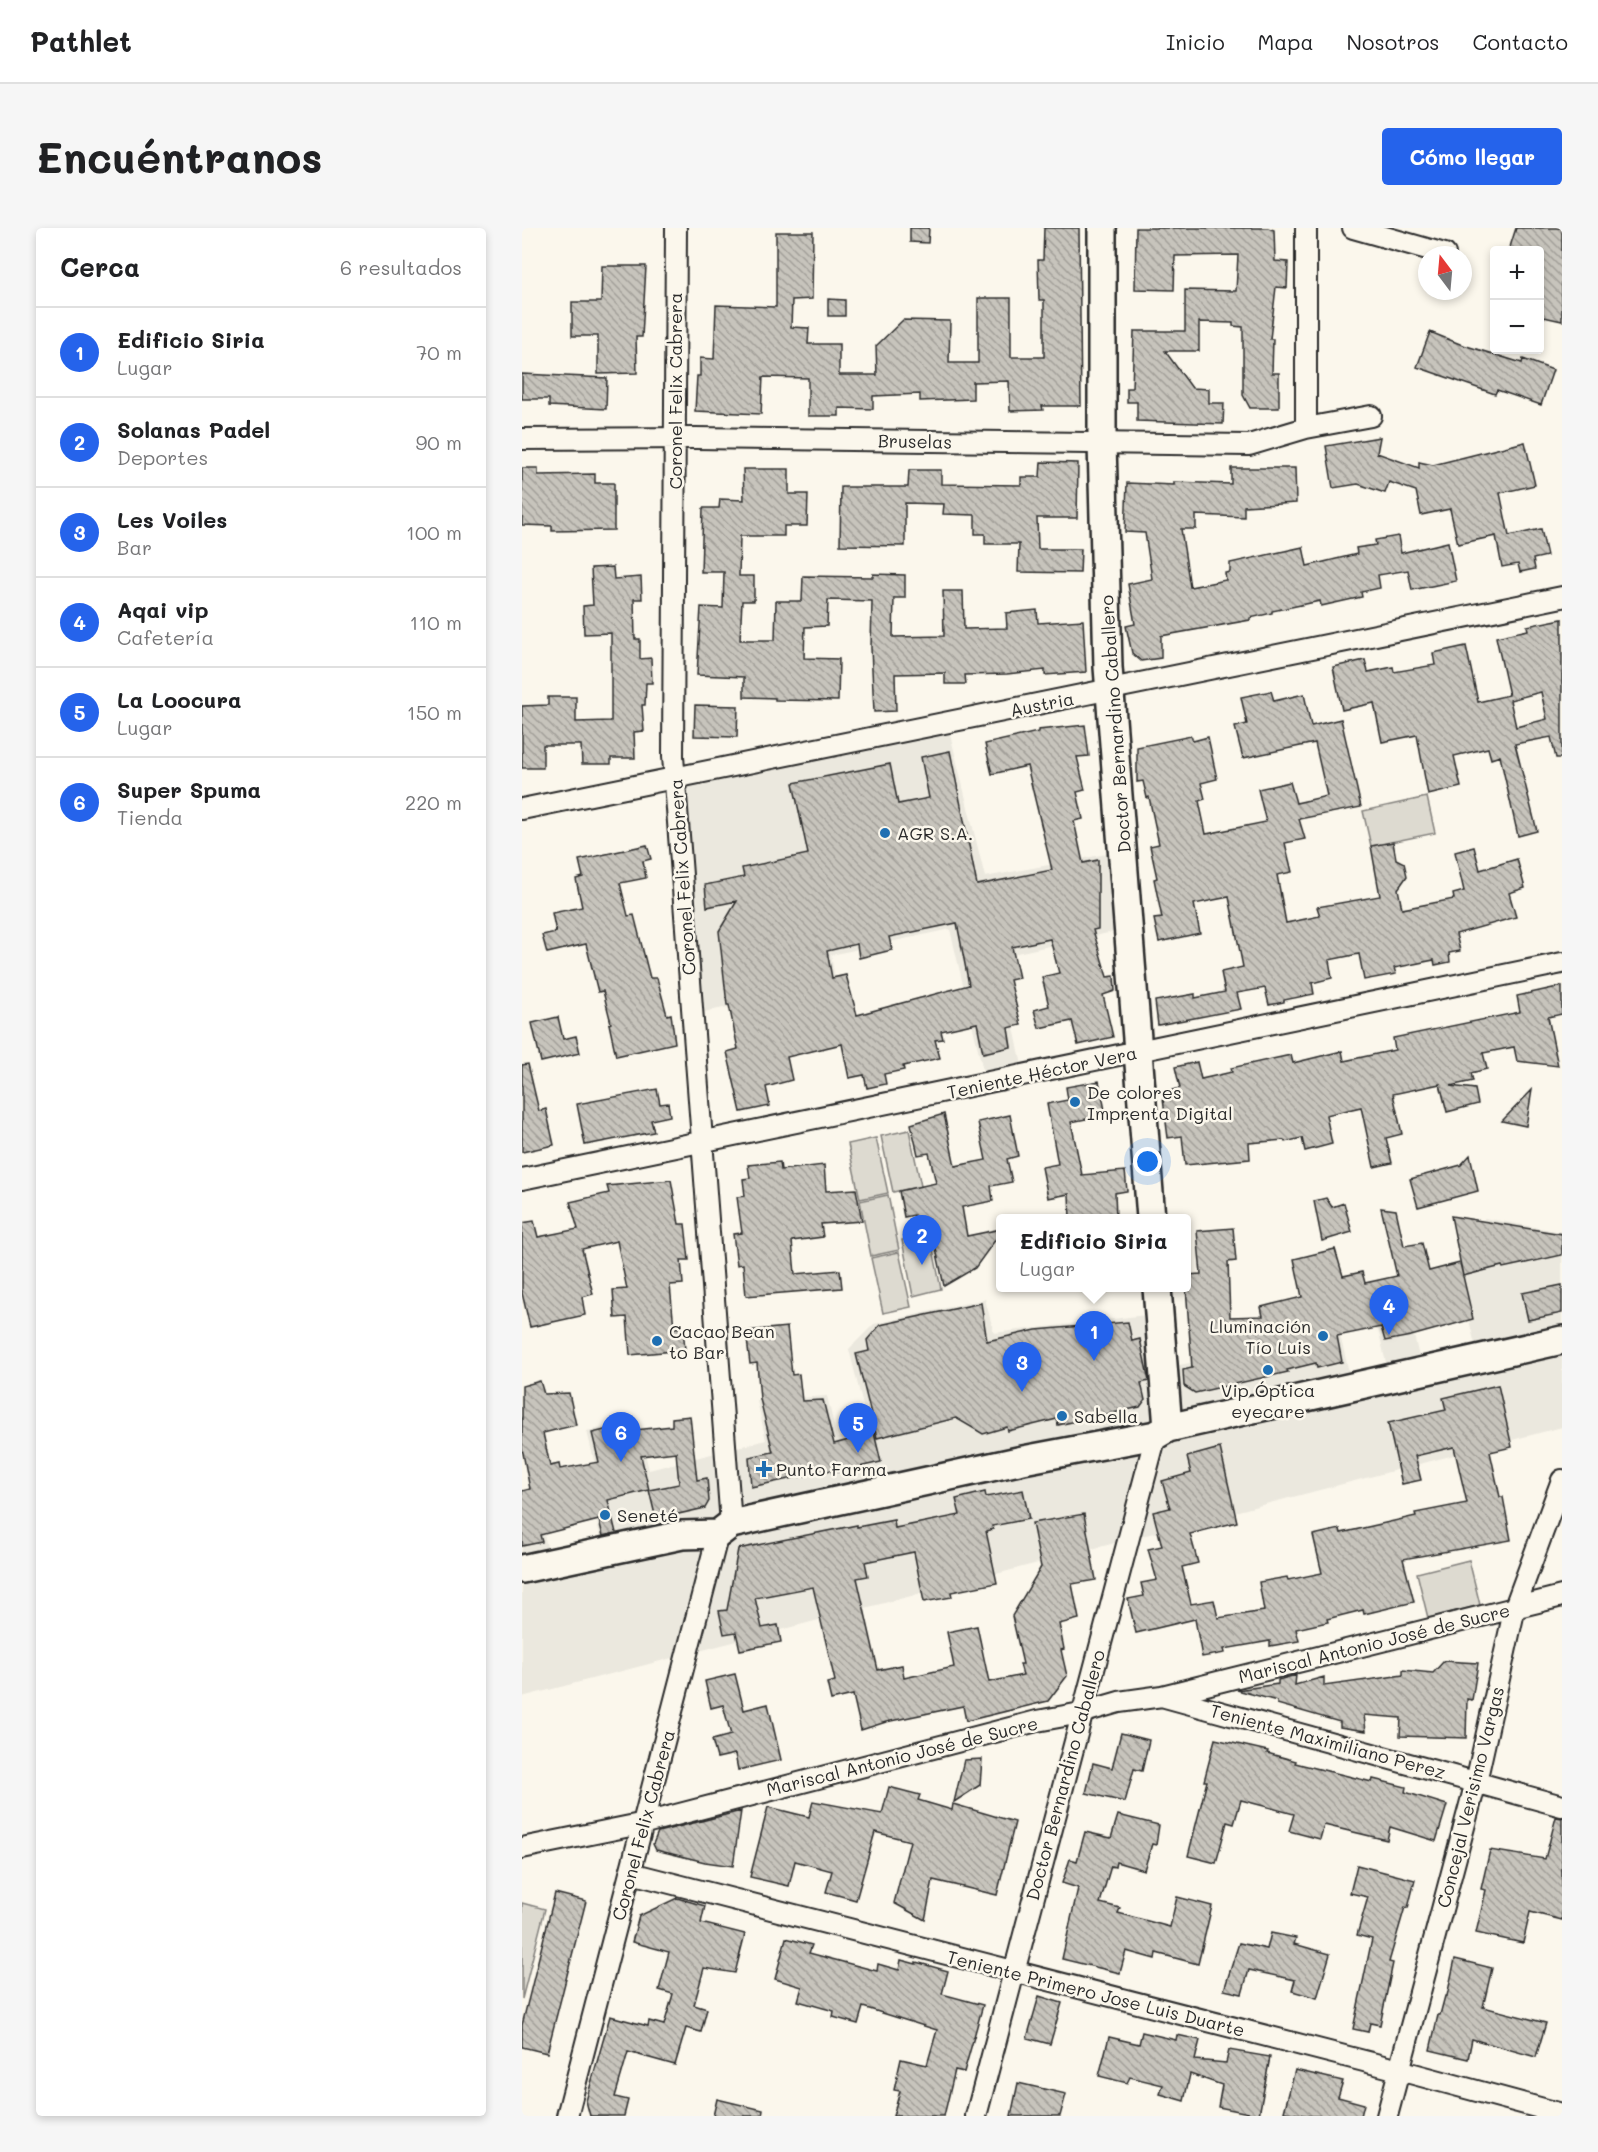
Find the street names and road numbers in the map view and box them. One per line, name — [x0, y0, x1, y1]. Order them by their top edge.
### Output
street label: Coronel Felix Cabrera — [663, 293, 687, 489]
street label: Bruselas — [878, 428, 952, 454]
street label: Doctor Bernardino Caballero — [1094, 594, 1136, 854]
street label: Austria — [1008, 686, 1076, 722]
street label: Coronel Felix Cabrera — [663, 778, 701, 976]
street label: Teniente Héctor Vera — [945, 1040, 1139, 1104]
street label: Mariscal Antonio José de Sucre — [1236, 1598, 1512, 1688]
street label: Doctor Bernardino Caballero — [1020, 1647, 1110, 1903]
street label: Concejal Verisimo Vargas — [1431, 1684, 1509, 1910]
street label: Teniente Maximiliano Perez — [1208, 1698, 1448, 1784]
street label: Mariscal Antonio José de Sucre — [764, 1711, 1040, 1801]
street label: Coronel Felix Cabrera — [606, 1727, 680, 1923]
street label: Teniente Primero Jose Luis Duarte — [945, 1944, 1247, 2042]

